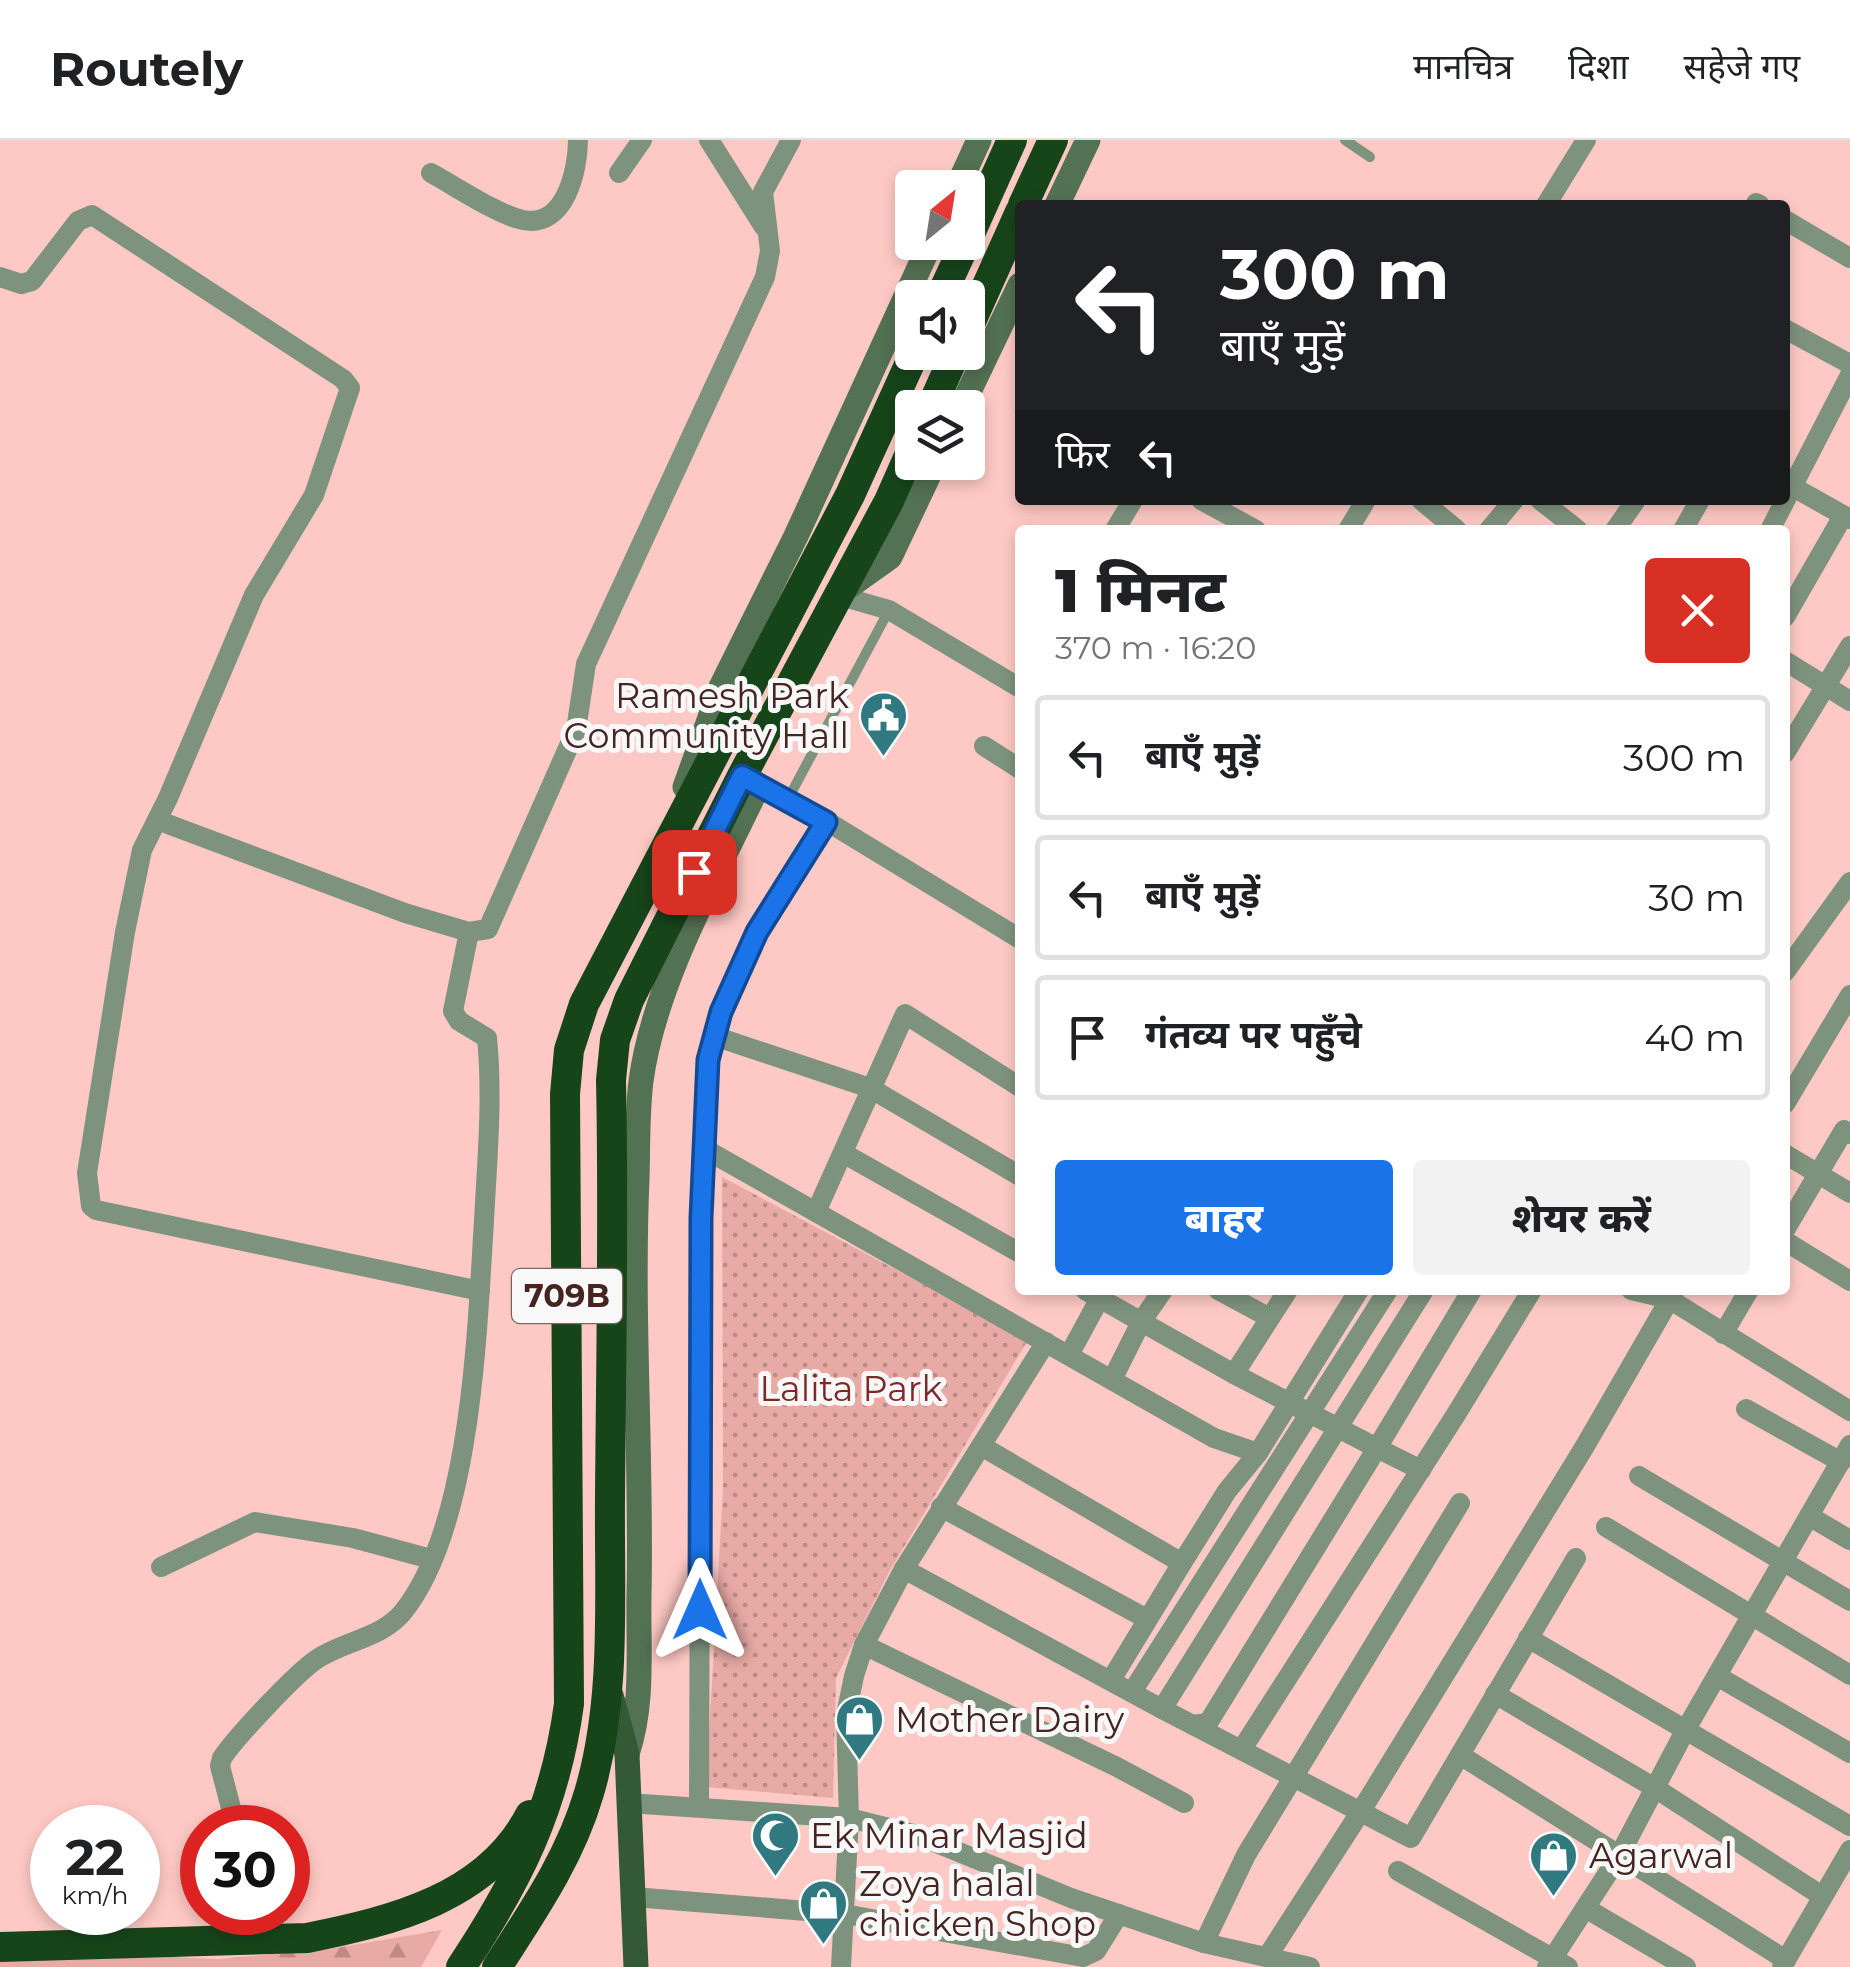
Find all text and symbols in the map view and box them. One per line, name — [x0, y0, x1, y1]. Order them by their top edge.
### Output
text: Routely — [50, 40, 243, 98]
text: मानचित्र — [1413, 45, 1513, 88]
text: दिशा — [1568, 45, 1629, 88]
text: सहेजे गए — [1684, 45, 1800, 88]
north arrow — [895, 170, 985, 260]
map controls — [895, 170, 985, 480]
text: 300 m — [1220, 231, 1450, 317]
icon: left — [1055, 240, 1185, 370]
button: sound — [895, 280, 985, 370]
text: बाएँ मुड़ें — [1220, 317, 1345, 372]
button: layers — [895, 390, 985, 480]
icon: left — [1130, 430, 1185, 485]
text: फिर — [1055, 431, 1110, 478]
text: 1 मिनट — [1055, 554, 1226, 627]
button: close — [1645, 558, 1750, 663]
text: 370 m · 16:20 — [1055, 628, 1256, 667]
place label: Ramesh Park Community Hall — [563, 674, 849, 757]
public building icon: Ramesh Park Community Hall — [858, 690, 910, 758]
icon: left — [1060, 730, 1115, 785]
text: बाएँ मुड़ें — [1145, 731, 1260, 778]
text: 300 m — [1623, 734, 1745, 781]
pin — [652, 830, 737, 915]
icon: arrive — [667, 845, 722, 900]
icon: left — [1060, 870, 1115, 925]
text: बाएँ मुड़ें — [1145, 871, 1260, 918]
text: 30 m — [1648, 874, 1745, 921]
icon: arrive — [1060, 1010, 1115, 1065]
text: गंतव्य पर पहुँचे — [1145, 1011, 1362, 1058]
text: 40 m — [1644, 1014, 1745, 1061]
button: बाहर — [1055, 1160, 1393, 1275]
button: शेयर करें — [1413, 1160, 1750, 1275]
road number: 709B — [512, 1269, 622, 1323]
park label: Lalita Park — [759, 1367, 943, 1410]
position arrow — [648, 1558, 752, 1662]
shop icon: Mother Dairy — [834, 1694, 886, 1762]
place label: Mother Dairy — [895, 1698, 1124, 1741]
speed limit sign: 30 — [180, 1805, 310, 1935]
mosque icon: Ek Minar Masjid — [749, 1810, 801, 1878]
place label: Ek Minar Masjid — [810, 1814, 1088, 1857]
text: 22 — [66, 1827, 125, 1888]
shop icon: Agarwal — [1528, 1830, 1580, 1898]
place label: Agarwal — [1589, 1834, 1733, 1877]
place label: Zoya halal chicken Shop — [859, 1862, 1096, 1945]
shop icon: Zoya halal chicken Shop — [798, 1878, 850, 1946]
text: km/h — [62, 1880, 128, 1910]

